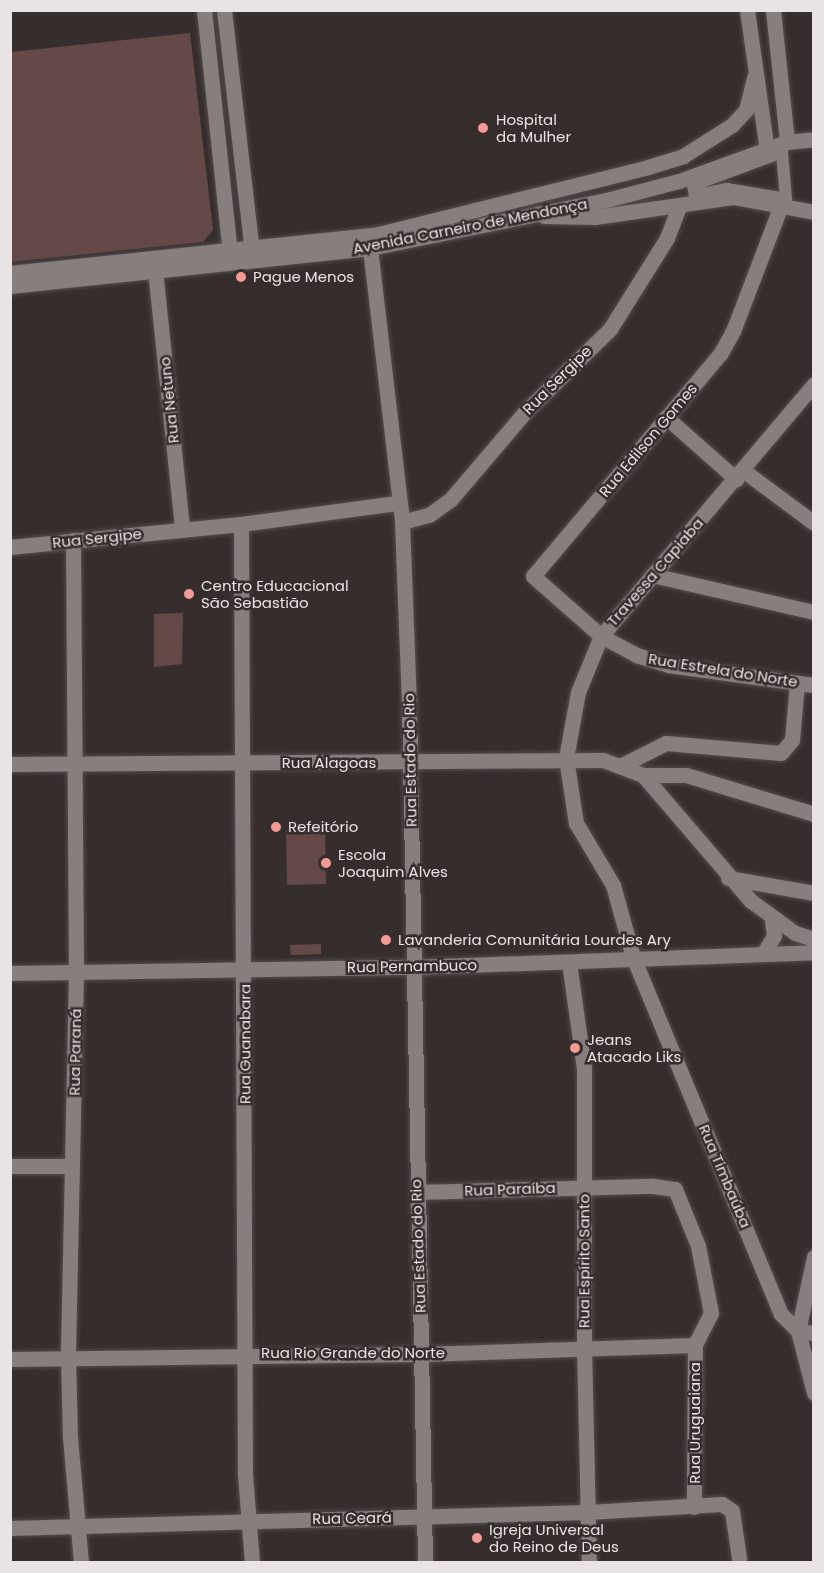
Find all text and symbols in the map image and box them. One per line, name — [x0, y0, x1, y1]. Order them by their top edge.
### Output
place label: Hospital da Mulher — [496, 110, 571, 145]
marker: Hospital da Mulher — [474, 119, 492, 137]
street label: Avenida Carneiro de Mendonça — [351, 194, 589, 258]
place label: Pague Menos — [253, 268, 354, 286]
marker: Pague Menos — [234, 270, 248, 284]
street label: Rua Sergipe — [519, 342, 595, 418]
street label: Rua Netuno — [156, 356, 182, 444]
street label: Rua Edilson Gomes — [595, 379, 701, 501]
street label: Travessa Capiaba — [603, 514, 707, 630]
street label: Rua Sergipe — [51, 524, 143, 552]
place label: Centro Educacional São Sebastião — [201, 576, 349, 611]
marker: Centro Educacional São Sebastião — [182, 587, 196, 601]
street label: Rua Estrela do Norte — [647, 649, 799, 691]
street label: Rua Estado do Rio — [400, 693, 420, 827]
street label: Rua Alagoas — [282, 754, 376, 772]
place label: Refeitório — [288, 818, 358, 836]
marker: Refeitório — [269, 820, 283, 834]
place label: Escola Joaquim Alves — [338, 845, 448, 880]
marker: Escola Joaquim Alves — [319, 856, 333, 870]
place label: Lavanderia Comunitária Lourdes Ary — [398, 931, 671, 949]
marker: Lavanderia Comunitária Lourdes Ary — [379, 933, 393, 947]
street label: Rua Pernambuco — [347, 956, 477, 976]
street label: Rua Guanabara — [236, 984, 254, 1104]
street label: Rua Paraná — [65, 1008, 85, 1096]
place label: Jeans Atacado Liks — [587, 1030, 681, 1065]
marker: Jeans Atacado Liks — [568, 1041, 582, 1055]
street label: Rua Timbaúba — [695, 1122, 755, 1230]
street label: Rua Paraíba — [464, 1178, 556, 1200]
street label: Rua Estado do Rio — [407, 1179, 429, 1313]
street label: Rua Espírito Santo — [575, 1194, 593, 1328]
street label: Rua Rio Grande do Norte — [261, 1344, 445, 1362]
street label: Rua Uruguaiana — [686, 1362, 704, 1484]
street label: Rua Ceará — [312, 1508, 392, 1528]
place label: Igreja Universal do Reino de Deus — [489, 1520, 619, 1555]
marker: Igreja Universal do Reino de Deus — [470, 1531, 484, 1545]

